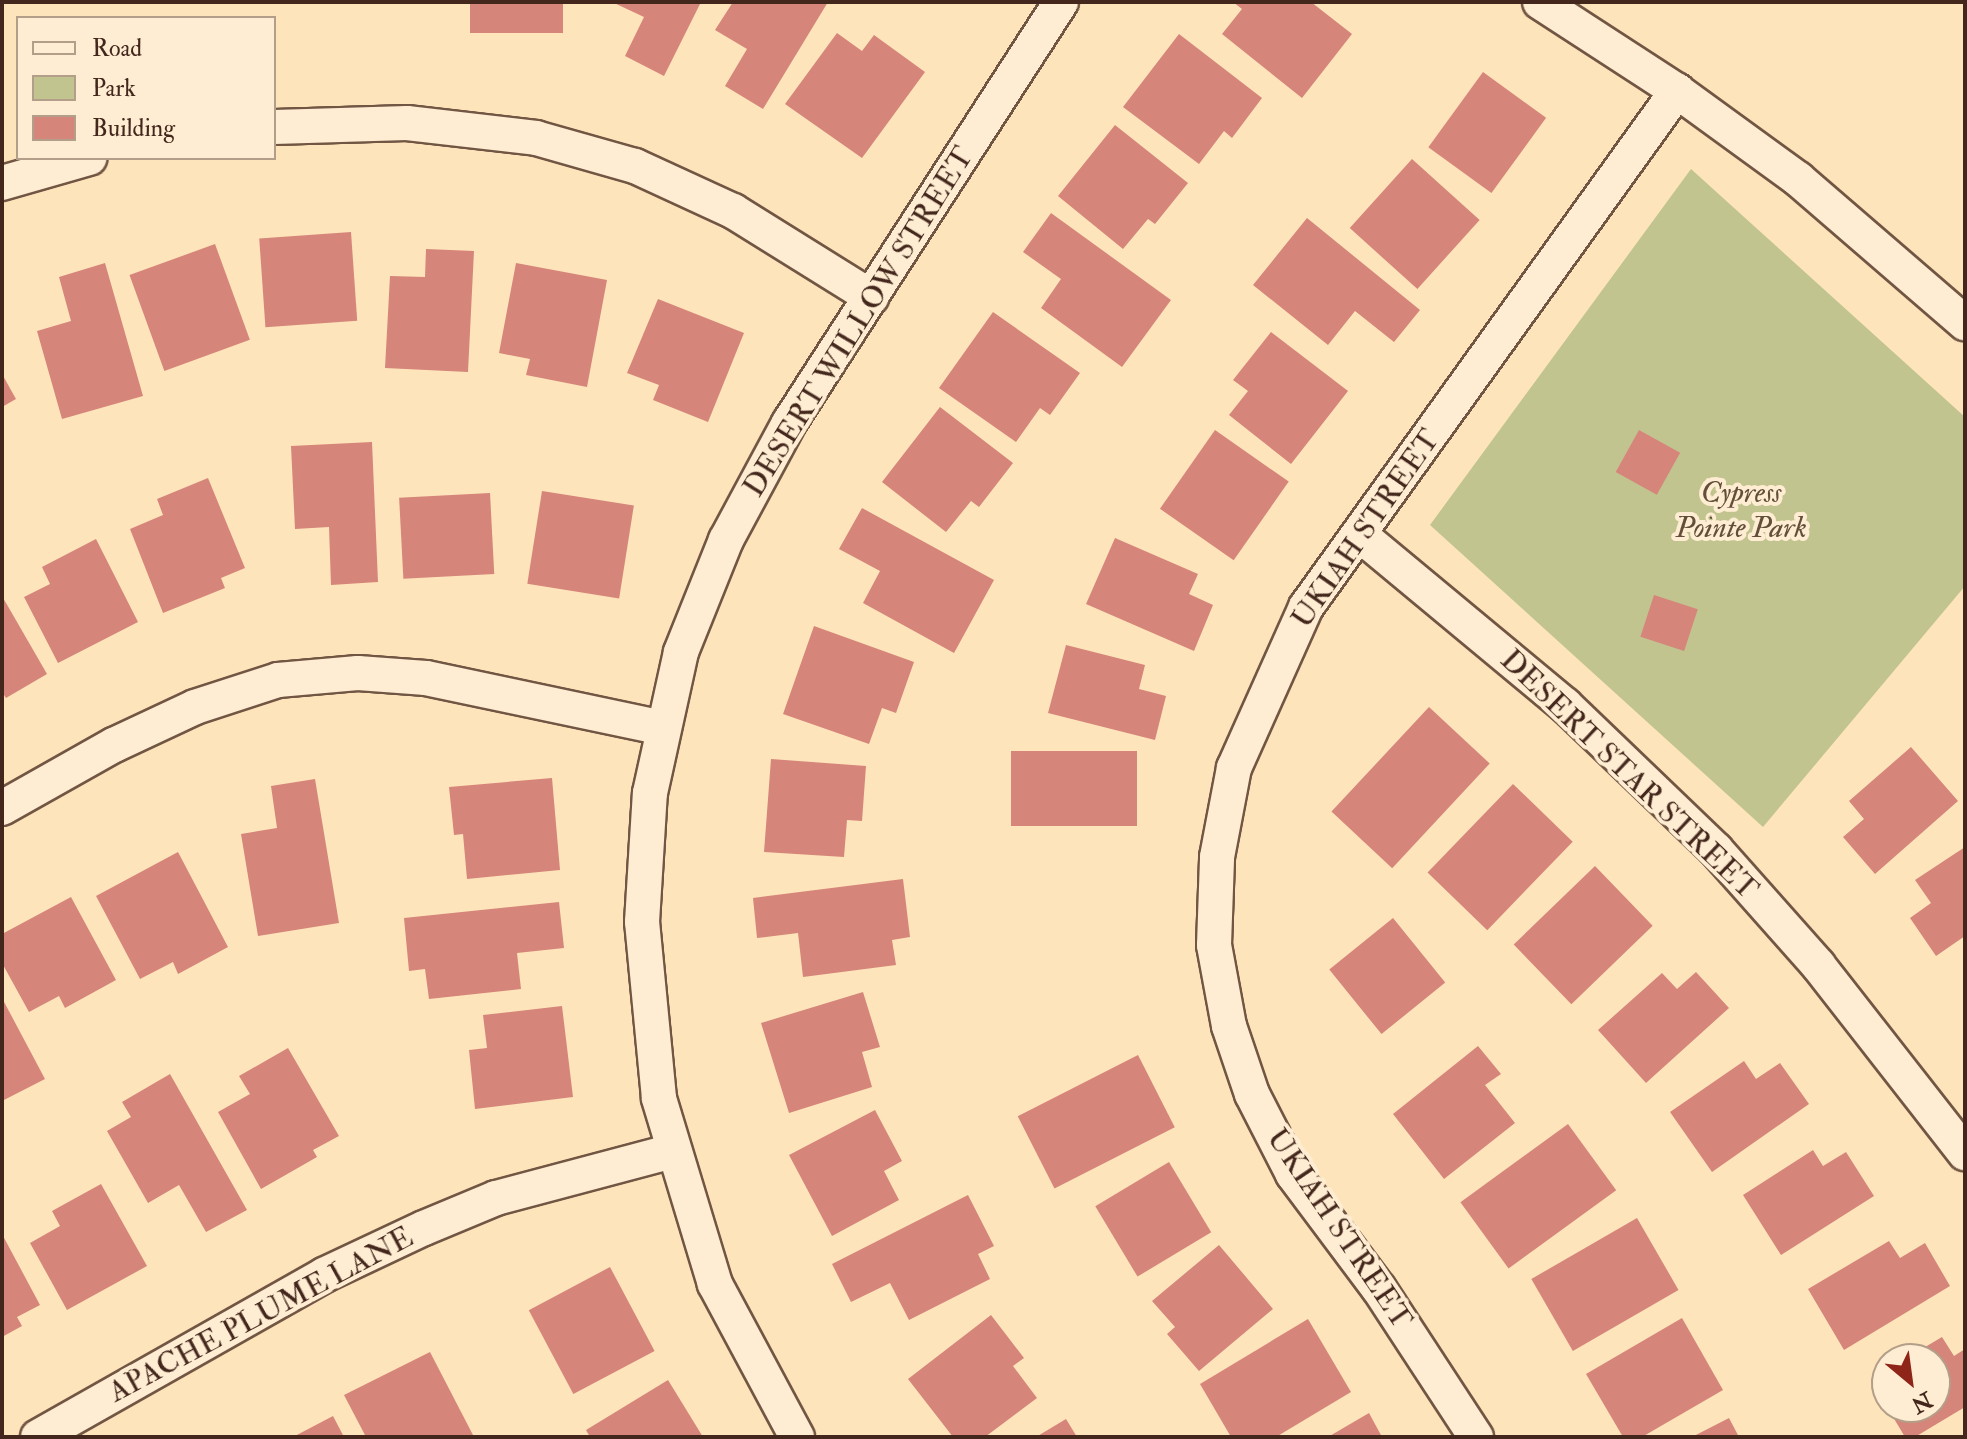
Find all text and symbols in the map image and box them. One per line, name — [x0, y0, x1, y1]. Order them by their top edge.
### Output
legend — [16, 16, 276, 160]
text: Road — [92, 33, 142, 64]
text: Park — [92, 73, 136, 104]
text: Building — [92, 113, 175, 144]
street label: DESERT WILLOW STREET — [736, 140, 982, 504]
street label: UKIAH STREET — [1284, 423, 1448, 635]
park label: Cypress Pointe Park — [1675, 475, 1807, 546]
street label: DESERT STAR STREET — [1493, 642, 1765, 908]
street label: UKIAH STREET — [1259, 1122, 1419, 1336]
street label: APACHE PLUME LANE — [103, 1219, 419, 1411]
north arrow — [1871, 1343, 1951, 1423]
text: N — [1906, 1385, 1937, 1419]

